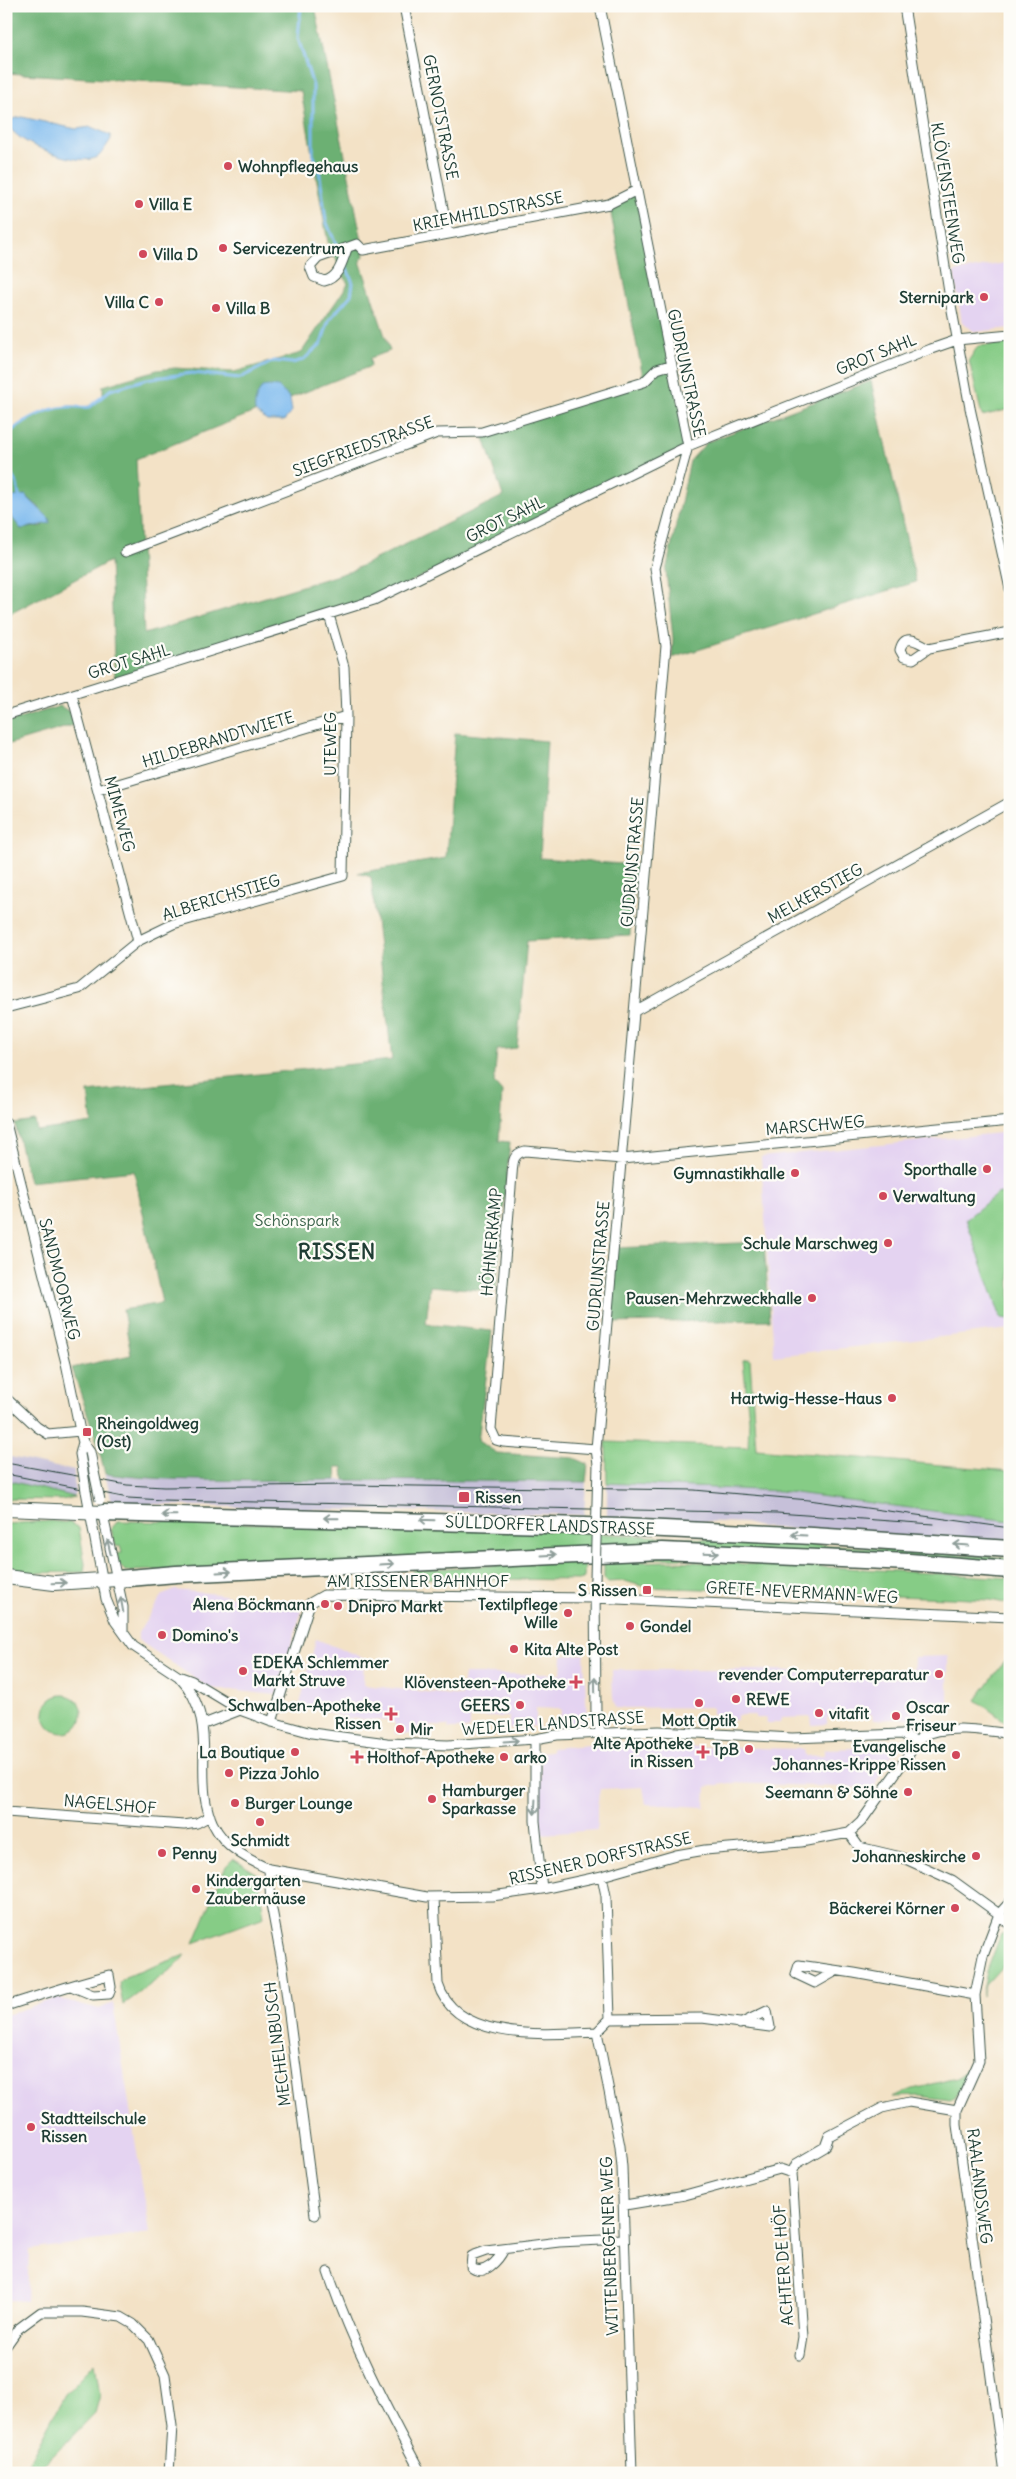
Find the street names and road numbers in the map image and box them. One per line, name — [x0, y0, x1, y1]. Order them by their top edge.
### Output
street label: GERNOTSTRASSE — [419, 53, 463, 181]
street label: KLÖVENSTEENWEG — [927, 121, 969, 265]
street label: KRIEMHILDSTRASSE — [411, 187, 565, 235]
street label: GUDRUNSTRASSE — [664, 307, 710, 439]
street label: GROT SAHL — [833, 329, 919, 379]
street label: SIEGFRIEDSTRASSE — [290, 411, 436, 481]
street label: GROT SAHL — [462, 491, 548, 547]
street label: GROT SAHL — [85, 639, 173, 683]
street label: HILDEBRANDTWIETE — [140, 706, 296, 772]
street label: UTEWEG — [320, 712, 340, 776]
street label: MIMEWEG — [100, 774, 140, 854]
street label: GUDRUNSTRASSE — [616, 796, 648, 928]
street label: MELKERSTIEG — [764, 859, 866, 927]
street label: ALBERICHSTIEG — [159, 870, 283, 924]
street label: MARSCHWEG — [765, 1111, 865, 1139]
street label: HÖHNERKAMP — [476, 1187, 506, 1297]
street label: GUDRUNSTRASSE — [582, 1200, 614, 1332]
street label: SANDMOORWEG — [35, 1216, 85, 1342]
street label: SÜLLDORFER LANDSTRASSE — [445, 1511, 655, 1539]
street label: AM RISSENER BAHNHOF — [327, 1571, 509, 1591]
street label: GRETE-NEVERMANN-WEG — [705, 1577, 899, 1607]
street label: WEDELER LANDSTRASSE — [461, 1707, 645, 1739]
street label: NAGELSHOF — [63, 1790, 157, 1818]
street label: RISSENER DORFSTRASSE — [507, 1827, 693, 1889]
street label: MECHELNBUSCH — [259, 1981, 295, 2107]
street label: RAALANDSWEG — [963, 2127, 997, 2245]
street label: WITTENBERGENER WEG — [596, 2156, 622, 2336]
street label: ACHTER DE HÖF — [769, 2204, 797, 2326]

